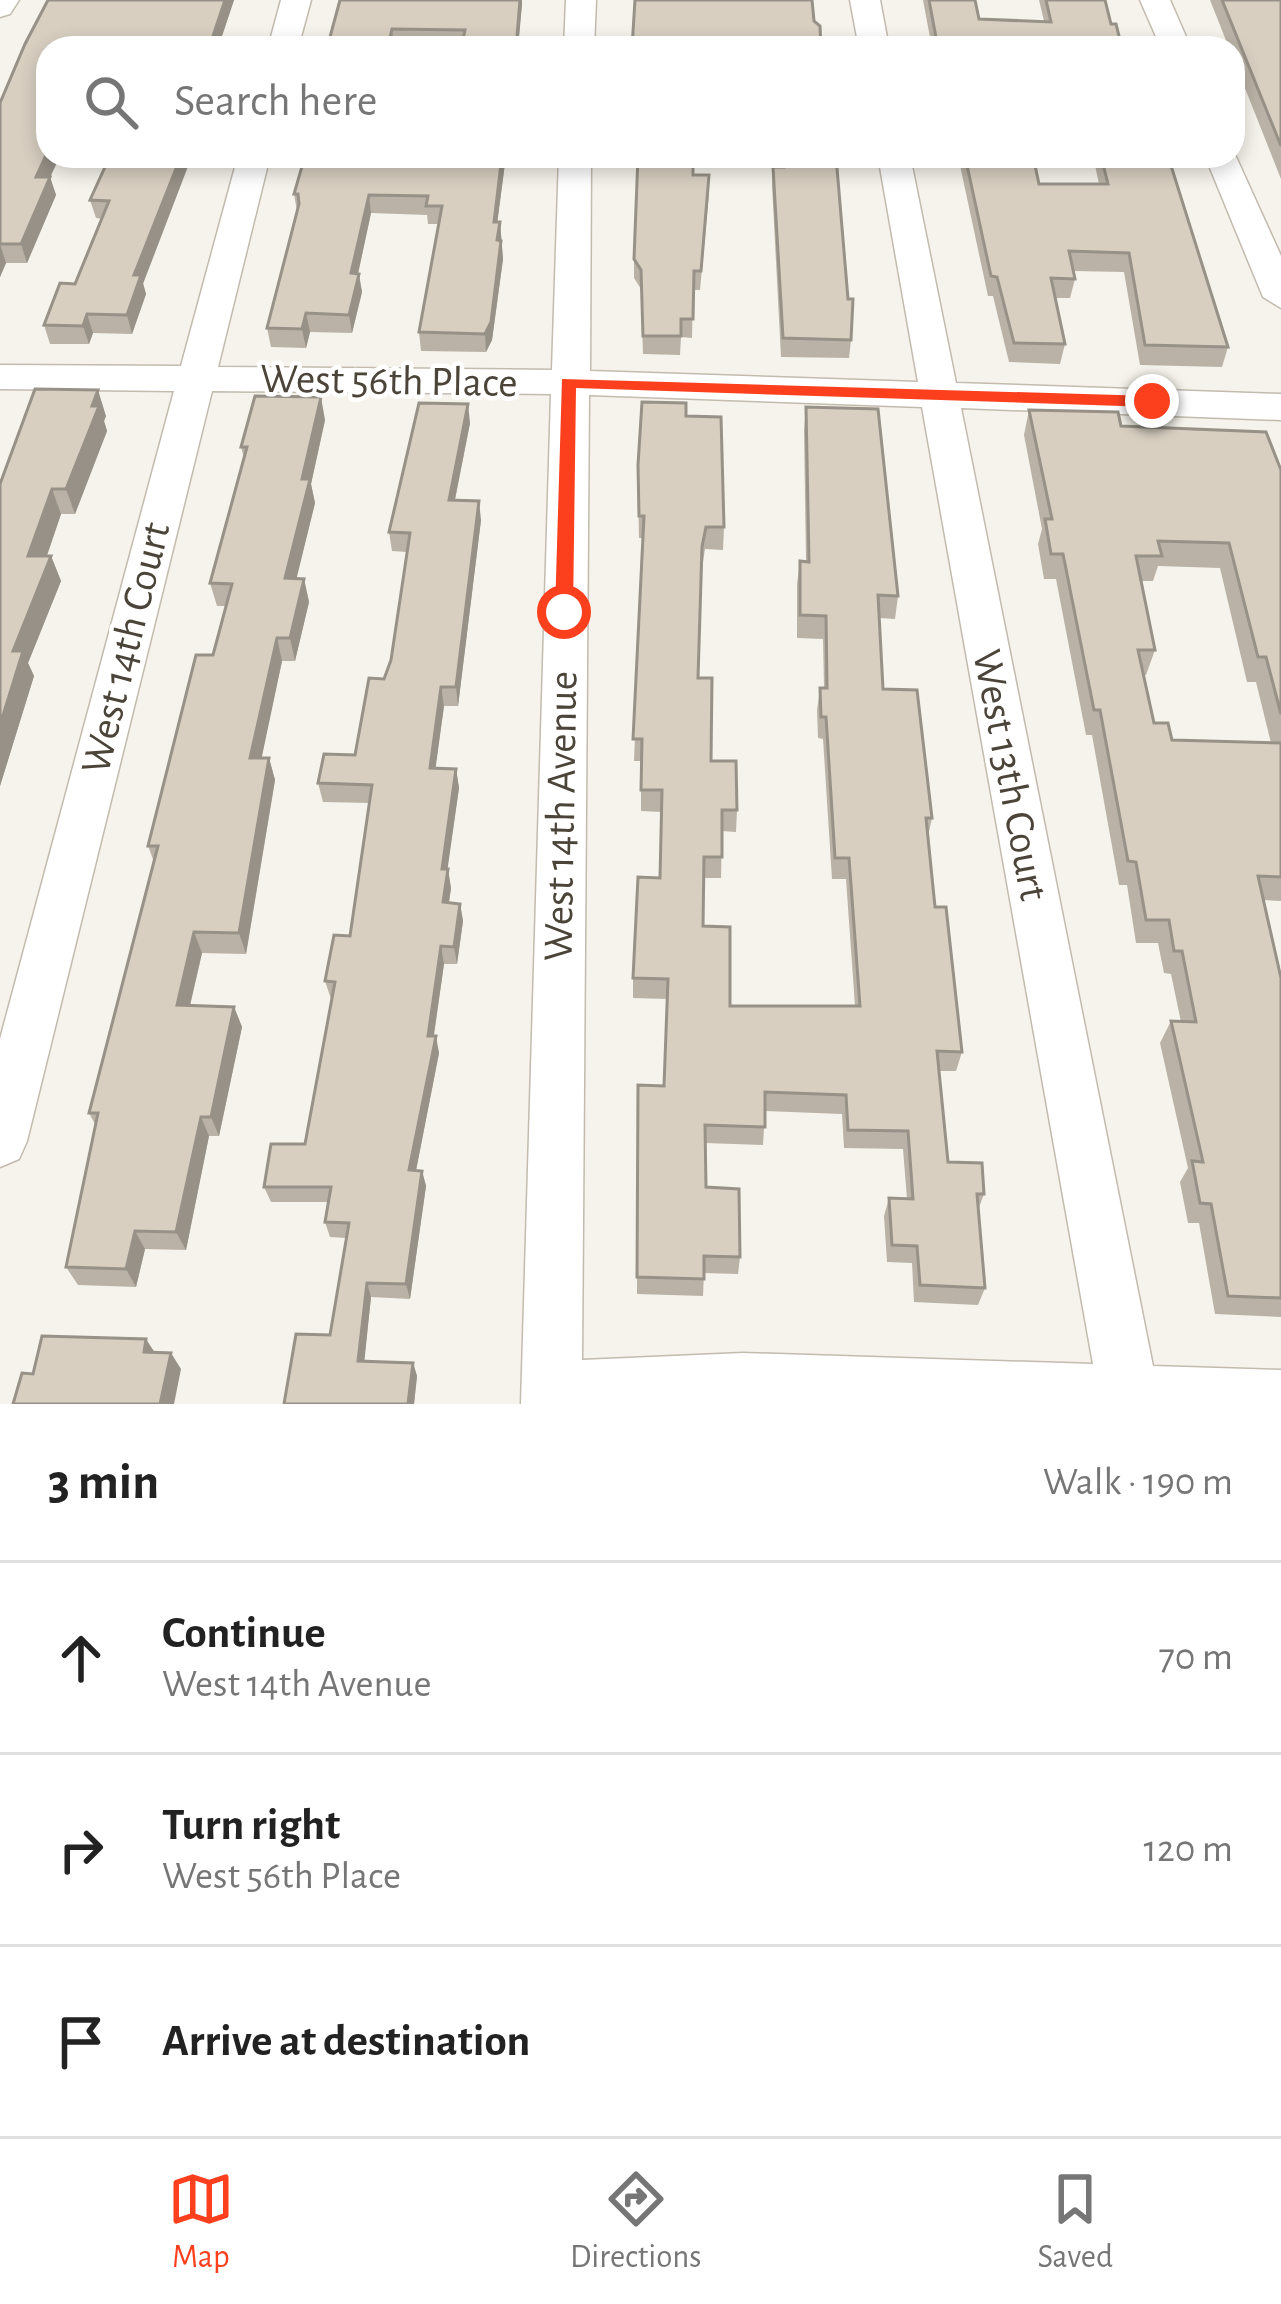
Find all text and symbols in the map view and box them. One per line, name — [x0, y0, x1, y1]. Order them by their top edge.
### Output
search box — [36, 36, 1245, 168]
icon: search — [78, 69, 144, 135]
text: Search here — [174, 79, 377, 124]
street label: West 56th Place — [260, 358, 518, 404]
route end — [1125, 374, 1179, 428]
street label: West 14th Court — [75, 518, 177, 778]
route start — [537, 585, 591, 639]
street label: West 13th Court — [965, 646, 1055, 904]
street label: West 14th Avenue — [537, 671, 585, 961]
text: 3 min — [48, 1457, 159, 1508]
text: Walk · 190 m — [1043, 1463, 1233, 1502]
text: Continue — [162, 1611, 326, 1656]
icon: ahead — [48, 1625, 114, 1691]
text: 70 m — [1159, 1638, 1233, 1677]
text: West 14th Avenue — [162, 1665, 431, 1704]
text: Turn right — [162, 1803, 340, 1848]
icon: right — [48, 1817, 114, 1883]
text: 120 m — [1144, 1830, 1233, 1869]
text: West 56th Place — [162, 1857, 401, 1896]
icon: arrive — [48, 2009, 114, 2075]
text: Arrive at destination — [162, 2019, 530, 2064]
tab: Map — [168, 2166, 234, 2278]
tab: Directions — [570, 2166, 701, 2278]
tab: Saved — [1037, 2166, 1113, 2278]

